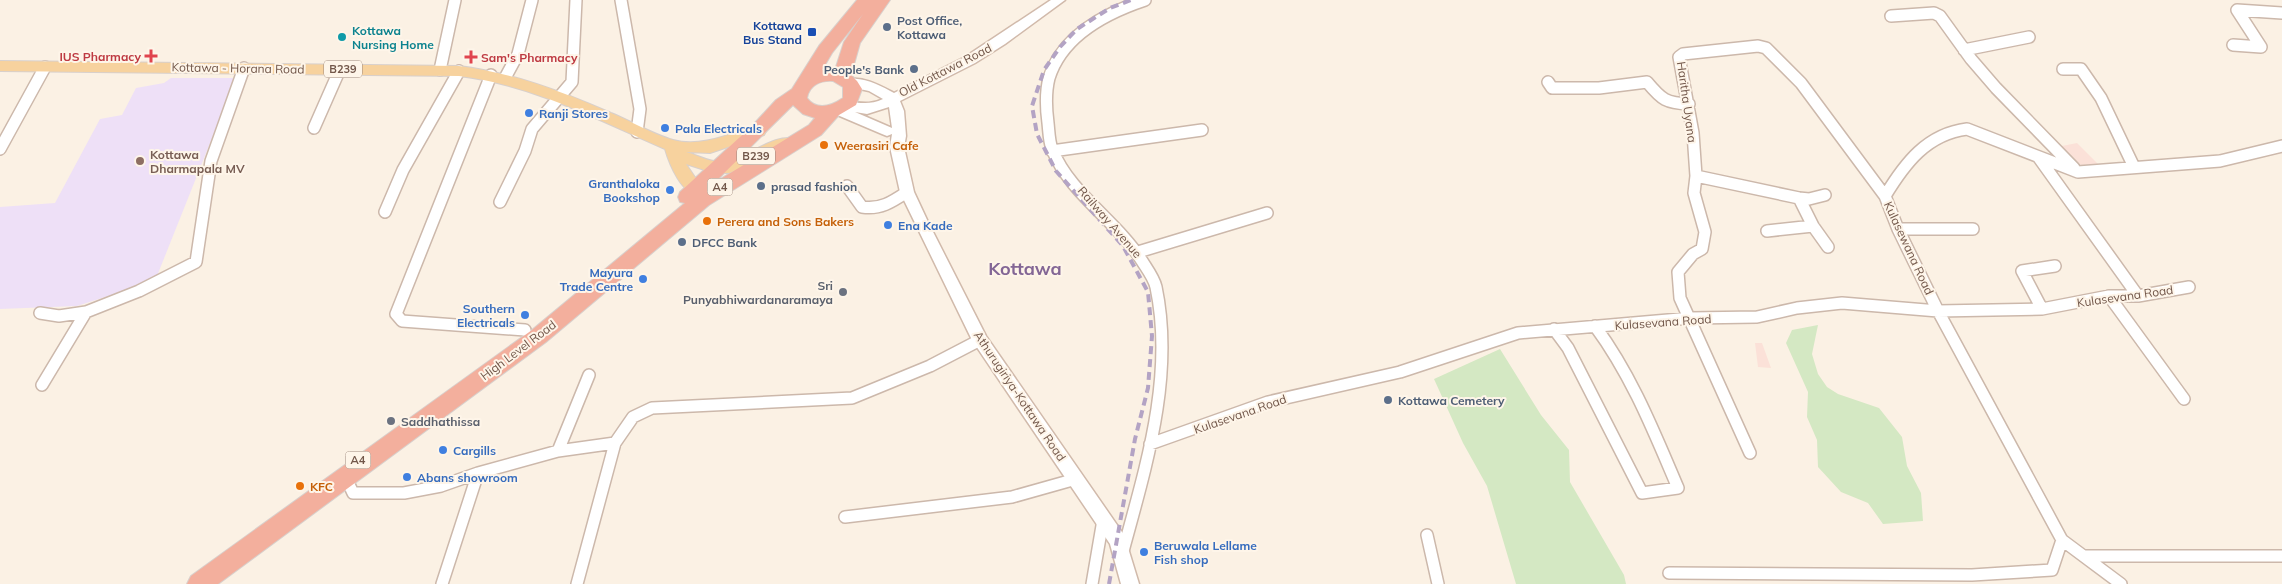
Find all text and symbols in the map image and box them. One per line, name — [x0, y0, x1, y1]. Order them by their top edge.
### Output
place label: Post Office, Kottawa — [897, 13, 962, 42]
place label: Kottawa Bus Stand — [743, 18, 802, 47]
marker: Post Office, Kottawa — [881, 21, 893, 33]
place label: Kottawa Nursing Home — [352, 23, 434, 52]
marker: Kottawa Bus Stand — [806, 26, 818, 38]
marker: Kottawa Nursing Home — [336, 31, 348, 43]
street label: Old Kottawa Road — [896, 40, 994, 100]
place label: IUS Pharmacy — [59, 49, 141, 64]
marker: IUS Pharmacy — [145, 50, 157, 62]
place label: Sam's Pharmacy — [481, 50, 578, 65]
marker: Sam's Pharmacy — [465, 51, 477, 63]
street label: Kottawa - Horana Road — [171, 59, 305, 77]
road number: B239 — [324, 61, 362, 78]
street label: Haritha Uyana — [1674, 61, 1700, 143]
place label: People's Bank — [824, 62, 904, 77]
marker: People's Bank — [908, 63, 920, 75]
place label: Ranji Stores — [539, 106, 608, 121]
marker: Ranji Stores — [523, 107, 535, 119]
place label: Pala Electricals — [675, 121, 762, 136]
marker: Pala Electricals — [659, 122, 671, 134]
place label: Weerasiri Cafe — [834, 138, 919, 153]
marker: Weerasiri Cafe — [818, 139, 830, 151]
place label: Kottawa Dharmapala MV — [150, 147, 245, 176]
road number: B239 — [737, 148, 775, 164]
marker: Kottawa Dharmapala MV — [134, 155, 146, 167]
place label: Granthaloka Bookshop — [588, 176, 660, 205]
road number: A4 — [708, 178, 732, 196]
place label: prasad fashion — [771, 179, 857, 194]
marker: prasad fashion — [755, 180, 767, 192]
street label: Railway Avenue — [1075, 183, 1145, 261]
marker: Granthaloka Bookshop — [664, 184, 676, 196]
street label: Kulasewana Road — [1881, 199, 1937, 297]
place label: Perera and Sons Bakers — [717, 214, 854, 229]
marker: Perera and Sons Bakers — [701, 215, 713, 227]
place label: Ena Kade — [898, 218, 953, 233]
marker: Ena Kade — [882, 219, 894, 231]
place label: DFCC Bank — [692, 235, 757, 250]
marker: DFCC Bank — [676, 236, 688, 248]
district label: Kottawa — [988, 257, 1062, 280]
place label: Mayura Trade Centre — [560, 265, 633, 294]
marker: Mayura Trade Centre — [637, 273, 649, 285]
place label: Sri Punyabhiwardanaramaya — [683, 278, 833, 307]
street label: Kulasevana Road — [2076, 282, 2174, 310]
marker: Sri Punyabhiwardanaramaya — [837, 286, 849, 298]
place label: Southern Electricals — [457, 301, 515, 330]
marker: Southern Electricals — [519, 309, 531, 321]
street label: Kulasevana Road — [1614, 311, 1712, 333]
street label: High Level Road — [477, 317, 559, 383]
street label: Athurugiriya-Kottawa Road — [971, 328, 1069, 464]
street label: Kulasevana Road — [1192, 391, 1288, 437]
place label: Kottawa Cemetery — [1398, 393, 1505, 408]
marker: Kottawa Cemetery — [1382, 394, 1394, 406]
place label: Saddhathissa — [401, 414, 480, 429]
marker: Saddhathissa — [385, 415, 397, 427]
place label: Cargills — [453, 443, 496, 458]
marker: Cargills — [437, 444, 449, 456]
road number: A4 — [346, 452, 370, 468]
place label: Abans showroom — [417, 470, 518, 485]
marker: Abans showroom — [401, 471, 413, 483]
place label: KFC — [310, 479, 333, 494]
marker: KFC — [294, 480, 306, 492]
place label: Beruwala Lellame Fish shop — [1154, 538, 1257, 567]
marker: Beruwala Lellame Fish shop — [1138, 546, 1150, 558]

